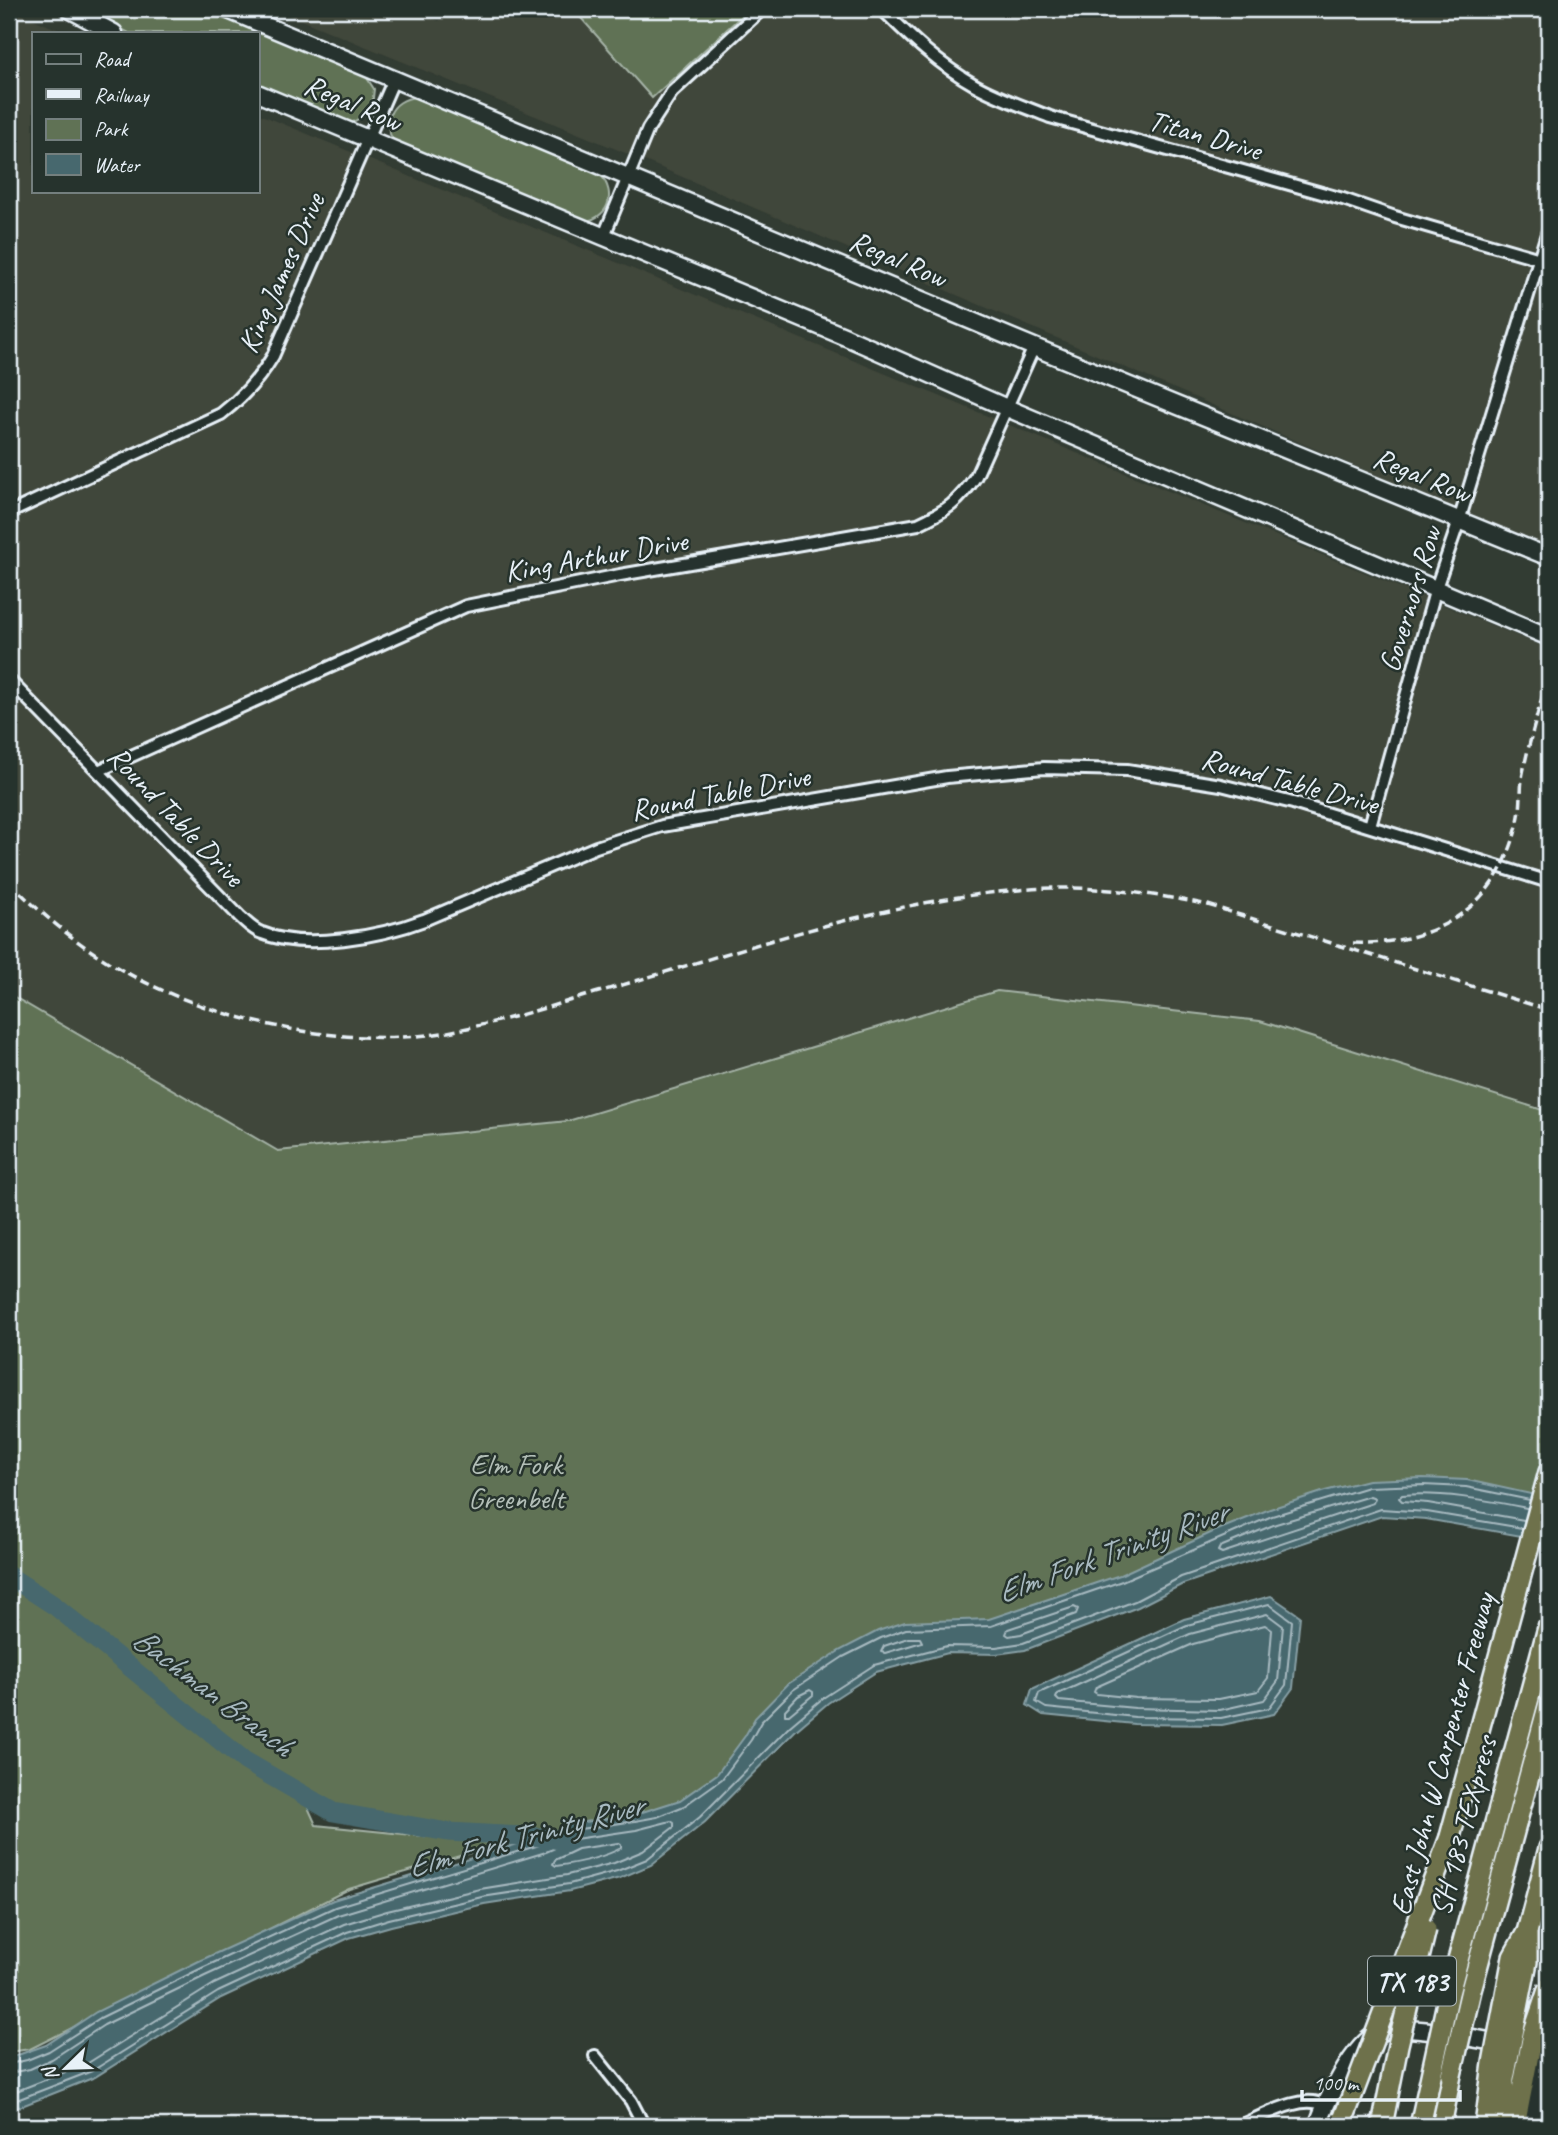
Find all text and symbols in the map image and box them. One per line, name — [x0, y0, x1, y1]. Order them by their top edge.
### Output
legend — [32, 32, 259, 192]
text: Road — [94, 46, 133, 72]
street label: Regal Row — [299, 66, 409, 141]
text: Railway — [94, 82, 150, 108]
street label: Titan Drive — [1144, 101, 1268, 170]
text: Park — [94, 116, 129, 142]
text: Water — [94, 152, 141, 178]
street label: King James Drive — [229, 185, 334, 359]
street label: Regal Row — [844, 222, 954, 297]
street label: Regal Row — [1368, 438, 1479, 513]
street label: Governors Row — [1370, 519, 1451, 676]
street label: King Arthur Drive — [502, 521, 692, 591]
street label: Round Table Drive — [99, 737, 254, 896]
street label: Round Table Drive — [1197, 739, 1385, 823]
street label: Round Table Drive — [627, 757, 815, 829]
park label: Elm Fork Greenbelt — [468, 1445, 567, 1517]
water label: Elm Fork Trinity River — [991, 1490, 1238, 1613]
street label: East John W Carpenter Freeway — [1381, 1586, 1504, 1919]
water label: Bachman Branch — [124, 1618, 304, 1767]
street label: SH 183 TEXpress — [1421, 1730, 1506, 1920]
water label: Elm Fork Trinity River — [403, 1784, 652, 1887]
road number: TX 183 — [1368, 1956, 1456, 2006]
north arrow — [32, 2034, 102, 2104]
scale bar — [1302, 2058, 1460, 2102]
text: N — [37, 2061, 65, 2084]
text: 100 m — [1313, 2070, 1360, 2096]

